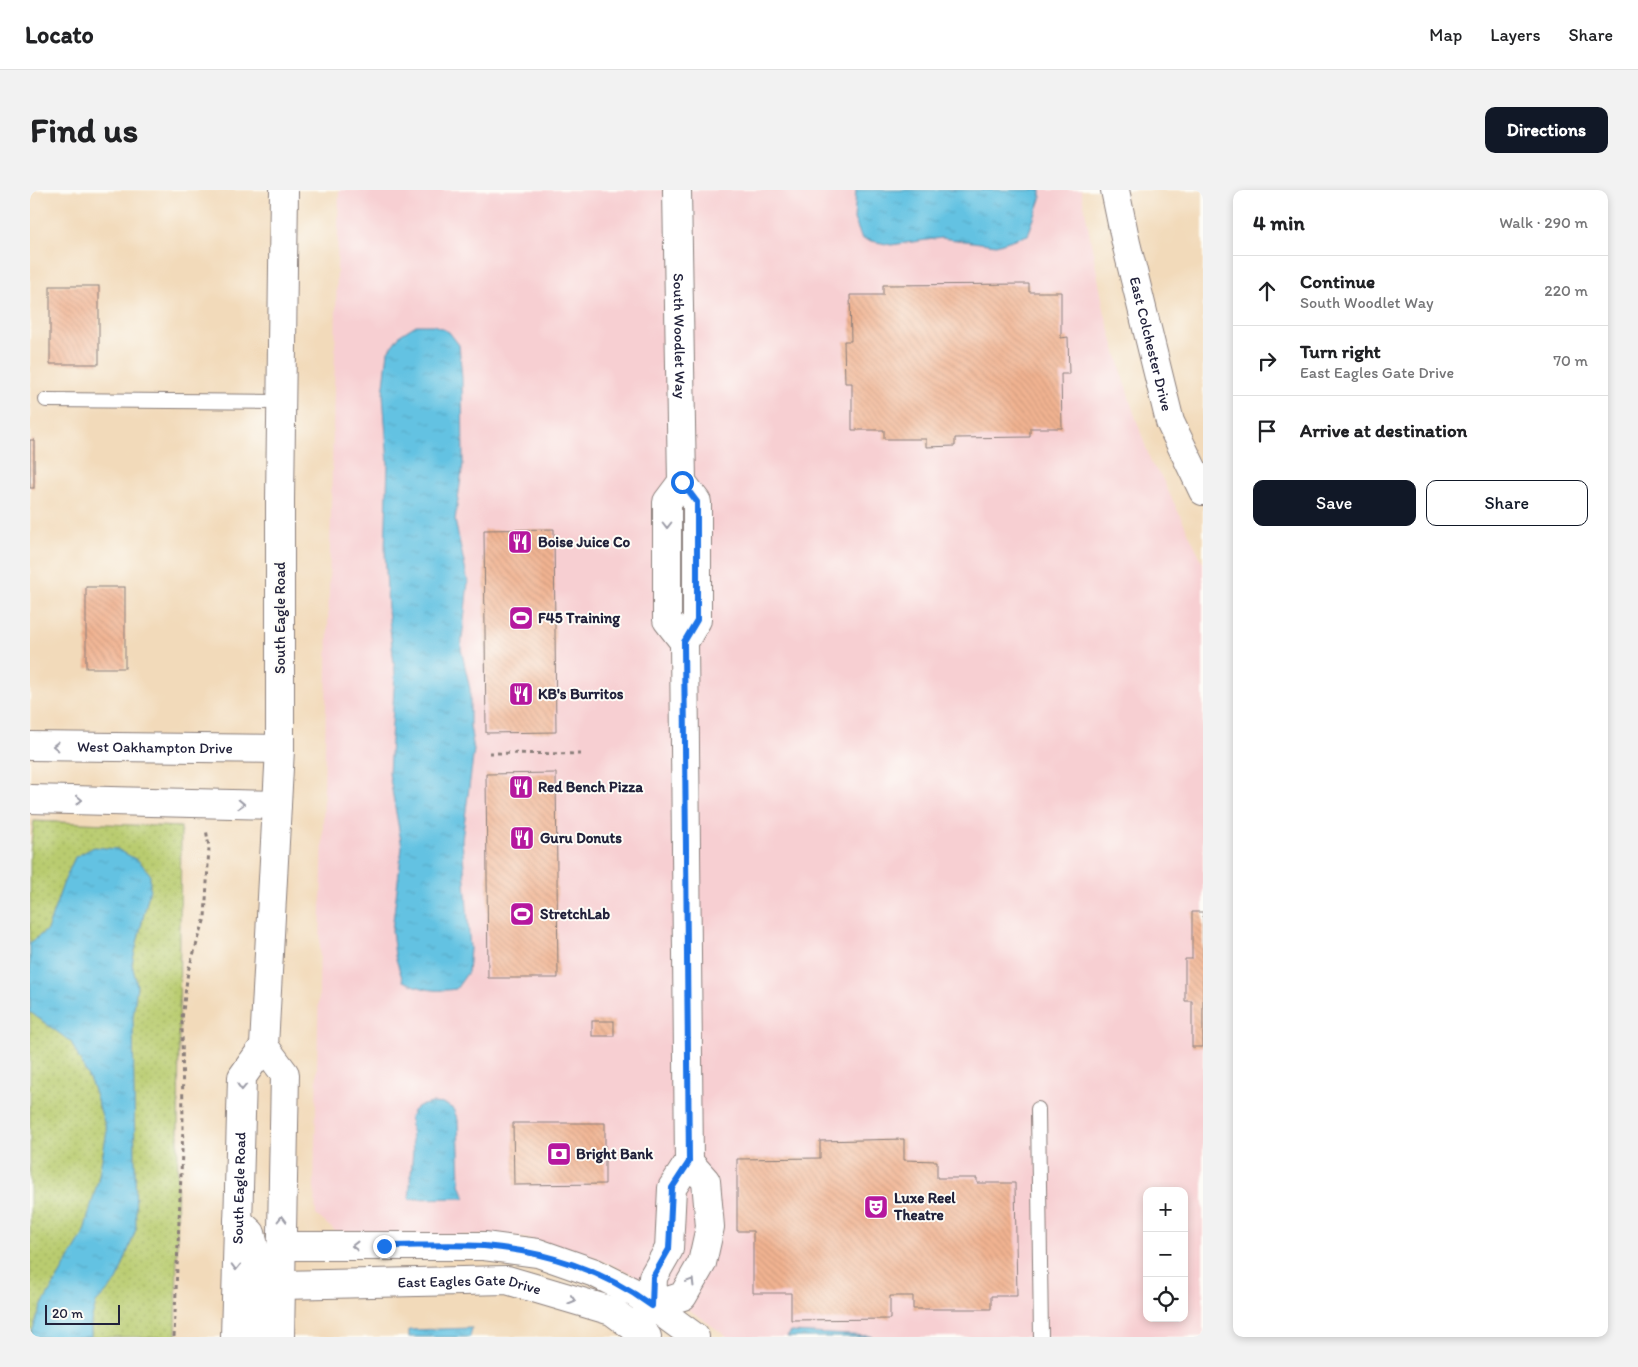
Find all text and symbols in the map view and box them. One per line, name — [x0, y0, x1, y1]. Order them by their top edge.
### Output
text: Locato — [25, 20, 94, 49]
text: Map — [1429, 24, 1462, 46]
text: Layers — [1490, 24, 1540, 46]
text: Share — [1568, 24, 1613, 46]
button: Directions — [1485, 107, 1608, 153]
text: Find us — [30, 109, 138, 151]
text: 4 min — [1253, 210, 1305, 235]
text: Walk · 290 m — [1499, 213, 1588, 232]
text: Continue — [1300, 270, 1375, 293]
street label: South Woodlet Way — [669, 273, 690, 399]
street label: East Colchester Drive — [1126, 275, 1176, 413]
icon: ahead — [1253, 277, 1281, 305]
text: 220 m — [1544, 281, 1588, 300]
text: South Woodlet Way — [1300, 293, 1434, 312]
text: Turn right — [1300, 340, 1381, 363]
icon: right — [1253, 347, 1281, 375]
text: 70 m — [1553, 351, 1588, 370]
text: East Eagles Gate Drive — [1300, 363, 1454, 382]
icon: arrive — [1253, 417, 1281, 445]
text: Arrive at destination — [1300, 419, 1467, 442]
route start — [671, 471, 694, 494]
button: Save — [1253, 480, 1416, 526]
button: Share — [1426, 480, 1588, 526]
one-way arrow — [662, 522, 672, 530]
restaurant icon: Boise Juice Co — [507, 529, 533, 555]
place label: Boise Juice Co — [538, 533, 631, 551]
street label: South Eagle Road — [271, 562, 289, 674]
sports icon: F45 Training — [508, 605, 534, 631]
place label: F45 Training — [538, 609, 620, 628]
restaurant icon: KB's Burritos — [508, 681, 534, 707]
place label: KB's Burritos — [538, 685, 624, 703]
street label: West Oakhampton Drive — [77, 738, 233, 757]
one-way arrow — [52, 741, 60, 751]
restaurant icon: Red Bench Pizza — [508, 774, 534, 800]
place label: Red Bench Pizza — [538, 778, 643, 796]
one-way arrow — [75, 795, 83, 805]
one-way arrow — [237, 799, 245, 810]
restaurant icon: Guru Donuts — [509, 825, 535, 851]
place label: Guru Donuts — [540, 829, 622, 847]
sports icon: StretchLab — [509, 901, 535, 927]
place label: StretchLab — [540, 905, 610, 923]
one-way arrow — [236, 1083, 247, 1091]
street label: South Eagle Road — [229, 1132, 250, 1244]
bank icon: Bright Bank — [546, 1141, 572, 1167]
place label: Bright Bank — [576, 1145, 653, 1164]
map controls — [1143, 1187, 1188, 1322]
button: + — [1143, 1187, 1188, 1232]
place label: Luxe Reel Theatre — [893, 1189, 956, 1224]
theatre icon: Luxe Reel Theatre — [863, 1194, 889, 1220]
one-way arrow — [277, 1215, 288, 1223]
button: − — [1143, 1232, 1188, 1277]
route end — [373, 1235, 396, 1258]
one-way arrow — [350, 1241, 358, 1251]
one-way arrow — [231, 1264, 241, 1271]
street label: East Eagles Gate Drive — [397, 1271, 543, 1299]
button: locate — [1143, 1277, 1188, 1322]
one-way arrow — [685, 1278, 695, 1287]
one-way arrow — [567, 1294, 575, 1304]
scale bar — [45, 1302, 120, 1325]
text: 20 m — [52, 1305, 83, 1322]

